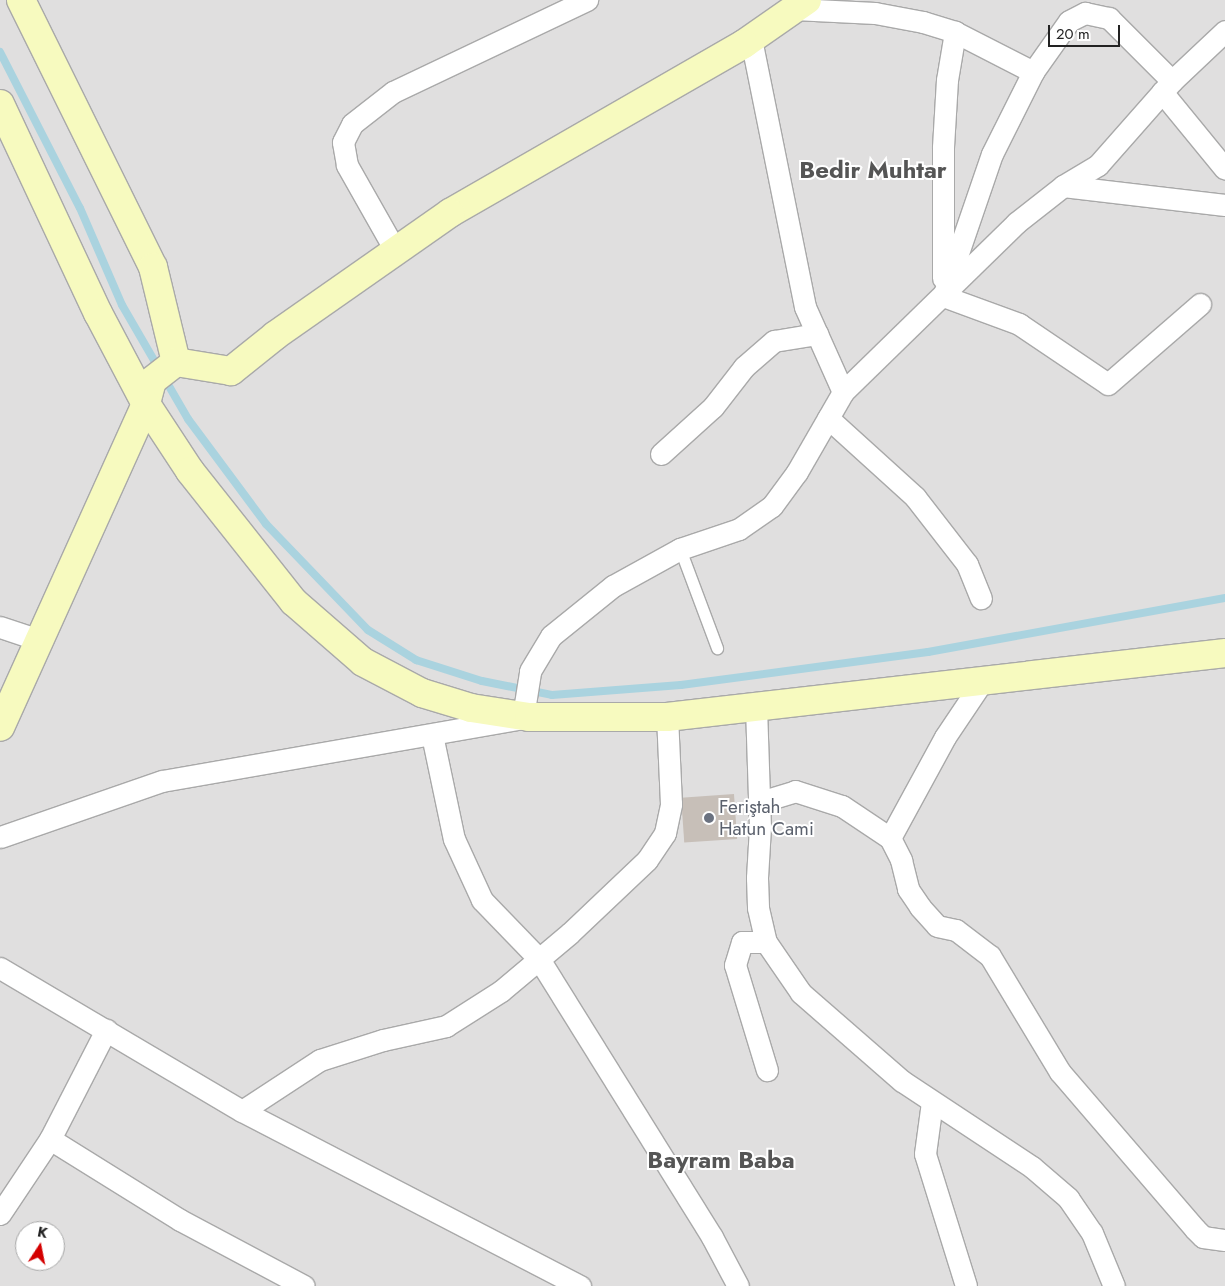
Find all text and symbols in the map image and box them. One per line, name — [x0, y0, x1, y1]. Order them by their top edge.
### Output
scale bar — [1050, 15, 1122, 47]
text: 20 m — [1056, 23, 1090, 45]
district label: Bedir Muhtar — [799, 156, 947, 184]
place label: Feriştah Hatun Cami — [719, 796, 814, 840]
marker: Feriştah Hatun Cami — [703, 812, 715, 824]
district label: Bayram Baba — [647, 1146, 795, 1174]
north arrow — [15, 1221, 65, 1271]
text: K — [36, 1222, 49, 1243]

